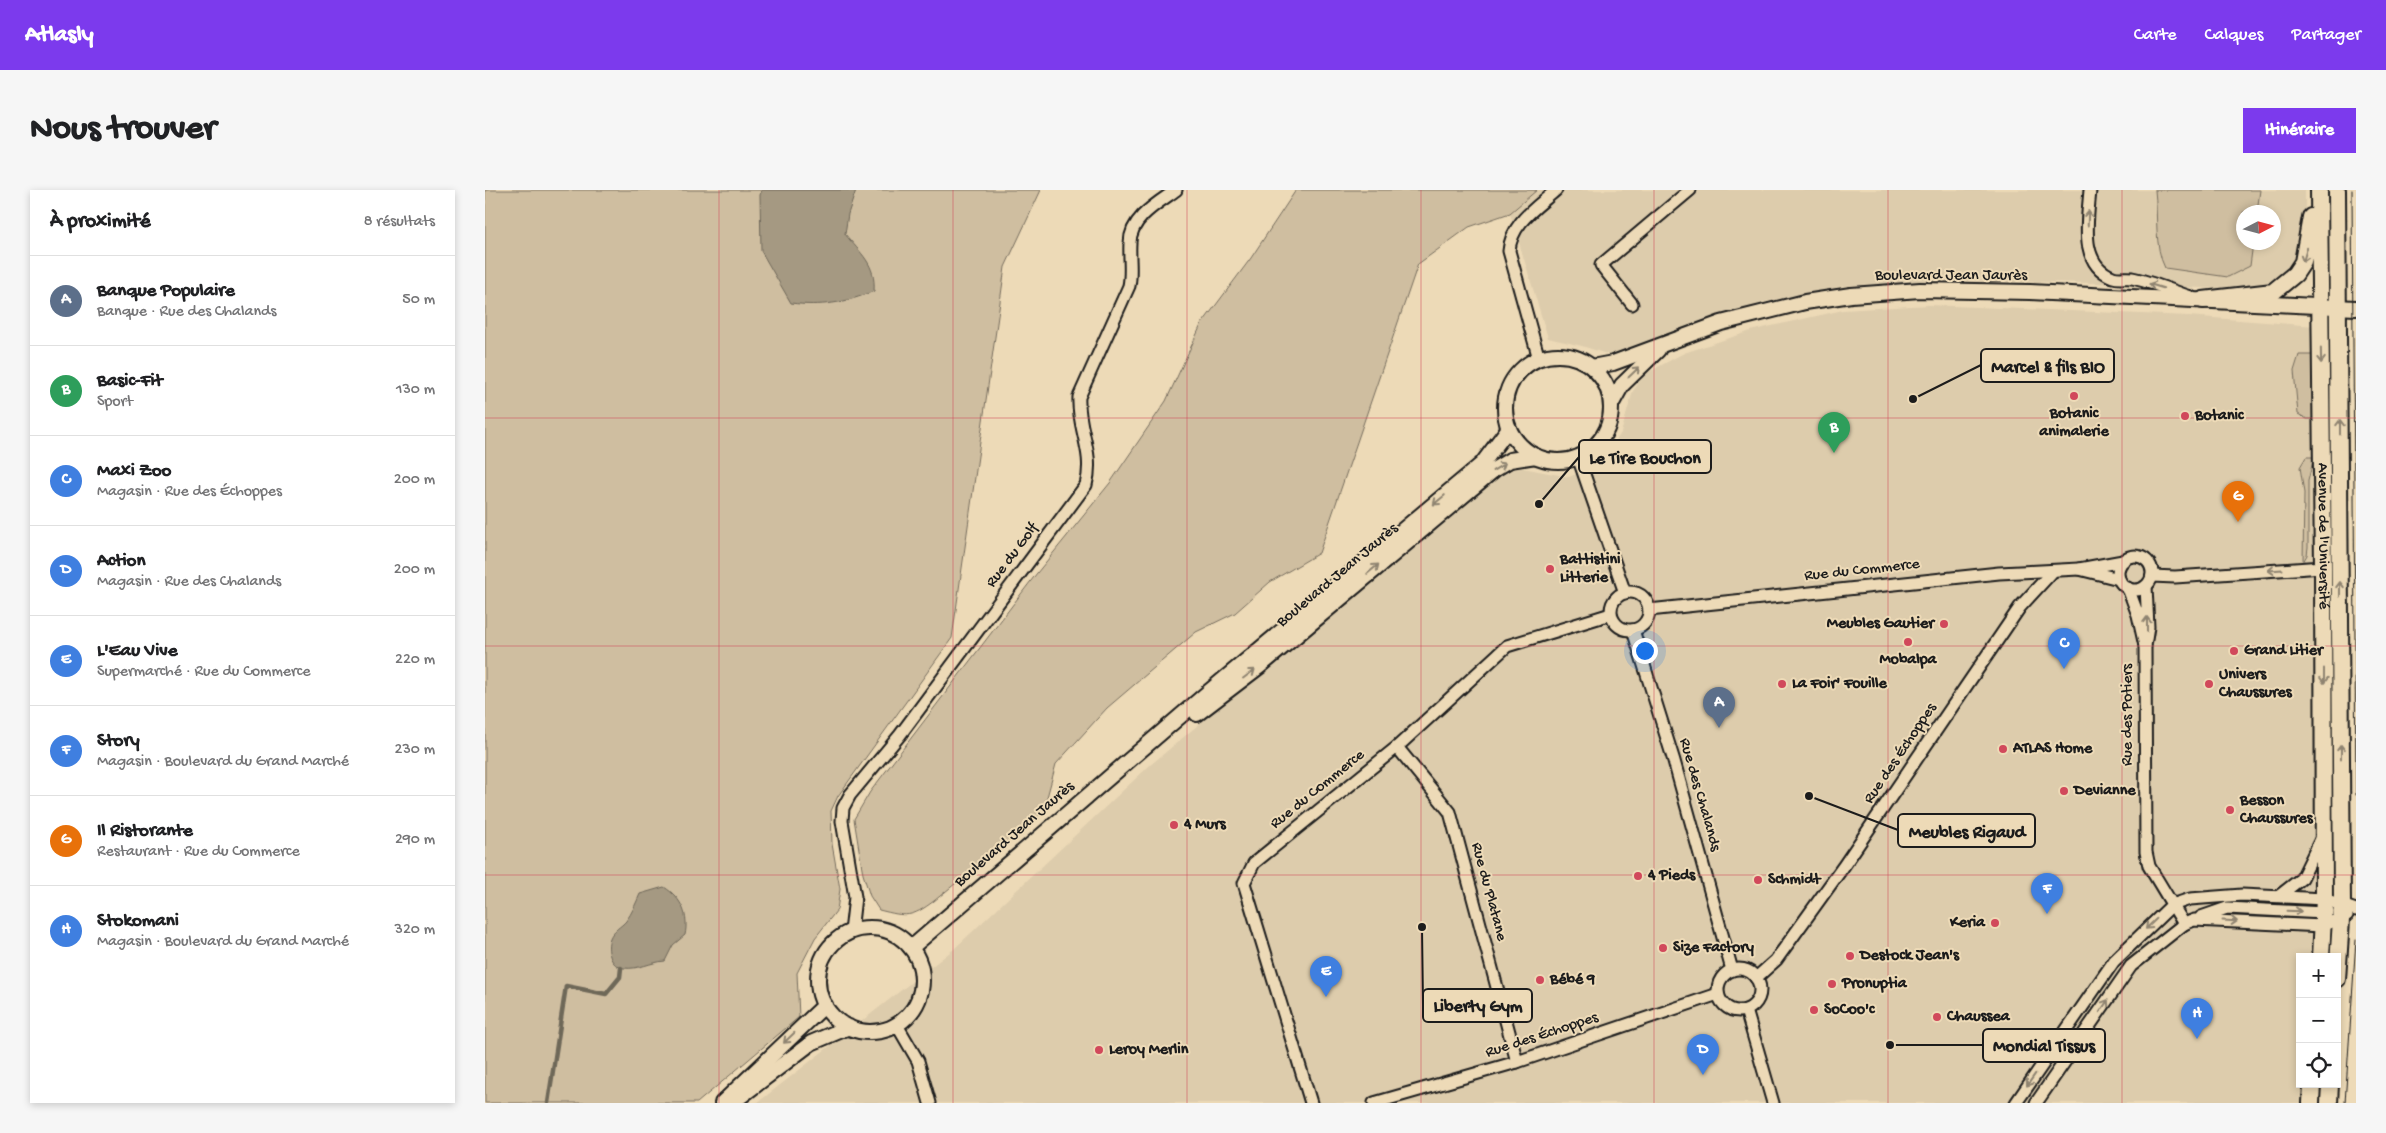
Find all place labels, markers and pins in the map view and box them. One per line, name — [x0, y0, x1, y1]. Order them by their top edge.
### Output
callout: Marcel & fils BIO — [1981, 349, 2114, 382]
marker: Botanic animalerie — [2068, 390, 2080, 402]
place label: Botanic animalerie — [2038, 405, 2109, 442]
place label: Botanic — [2194, 407, 2245, 426]
marker: Botanic — [2179, 410, 2191, 422]
pin: B — [1818, 412, 1850, 453]
callout: Le Tire Bouchon — [1579, 440, 1711, 473]
pin: G — [2222, 481, 2254, 522]
place label: Battistini Litterie — [1559, 551, 1621, 588]
marker: Battistini Litterie — [1544, 563, 1556, 575]
place label: Meubles Gautier — [1827, 615, 1936, 634]
marker: Meubles Gautier — [1938, 618, 1950, 630]
pin: C — [2048, 628, 2080, 669]
marker: Mobalpa — [1902, 636, 1914, 648]
place label: Grand Litier — [2244, 642, 2325, 661]
marker: Grand Litier — [2228, 645, 2240, 657]
place label: Mobalpa — [1879, 651, 1938, 670]
place label: Univers Chaussures — [2218, 666, 2293, 703]
place label: La Foir' Fouille — [1792, 675, 1888, 694]
marker: La Foir' Fouille — [1776, 678, 1788, 690]
marker: Univers Chaussures — [2203, 678, 2215, 690]
pin: A — [1703, 687, 1735, 728]
place label: ATLAS Home — [2012, 740, 2093, 759]
marker: ATLAS Home — [1997, 743, 2009, 755]
place label: Devianne — [2072, 782, 2136, 801]
marker: Devianne — [2058, 785, 2070, 797]
place label: Besson Chaussures — [2239, 792, 2314, 829]
marker: Besson Chaussures — [2224, 804, 2236, 816]
callout: Meubles Rigaud — [1898, 814, 2035, 847]
place label: 4 Murs — [1183, 816, 1227, 835]
marker: 4 Murs — [1168, 819, 1180, 831]
place label: 4 Pieds — [1647, 867, 1696, 886]
marker: 4 Pieds — [1632, 870, 1644, 882]
place label: Schmidt — [1768, 871, 1822, 890]
pin: F — [2031, 873, 2063, 914]
marker: Schmidt — [1752, 874, 1764, 886]
place label: Keria — [1949, 914, 1986, 933]
marker: Keria — [1989, 917, 2001, 929]
place label: Size Factory — [1673, 939, 1754, 958]
marker: Size Factory — [1657, 942, 1669, 954]
place label: Destock Jean's — [1858, 947, 1960, 966]
marker: Destock Jean's — [1844, 950, 1856, 962]
pin: E — [1310, 956, 1342, 997]
place label: Bébé 9 — [1549, 971, 1595, 990]
marker: Bébé 9 — [1534, 974, 1546, 986]
place label: Pronuptia — [1841, 975, 1908, 994]
marker: Pronuptia — [1826, 978, 1838, 990]
callout: Liberty Gym — [1423, 989, 1532, 1022]
pin: H — [2181, 998, 2213, 1039]
place label: SoCoo'c — [1824, 1001, 1876, 1020]
marker: SoCoo'c — [1808, 1004, 1820, 1016]
place label: Chaussea — [1946, 1008, 2011, 1027]
marker: Chaussea — [1931, 1011, 1943, 1023]
callout: Mondial Tissus — [1983, 1029, 2105, 1062]
pin: D — [1687, 1034, 1719, 1075]
place label: Leroy Merlin — [1109, 1041, 1189, 1060]
marker: Leroy Merlin — [1093, 1044, 1105, 1056]

